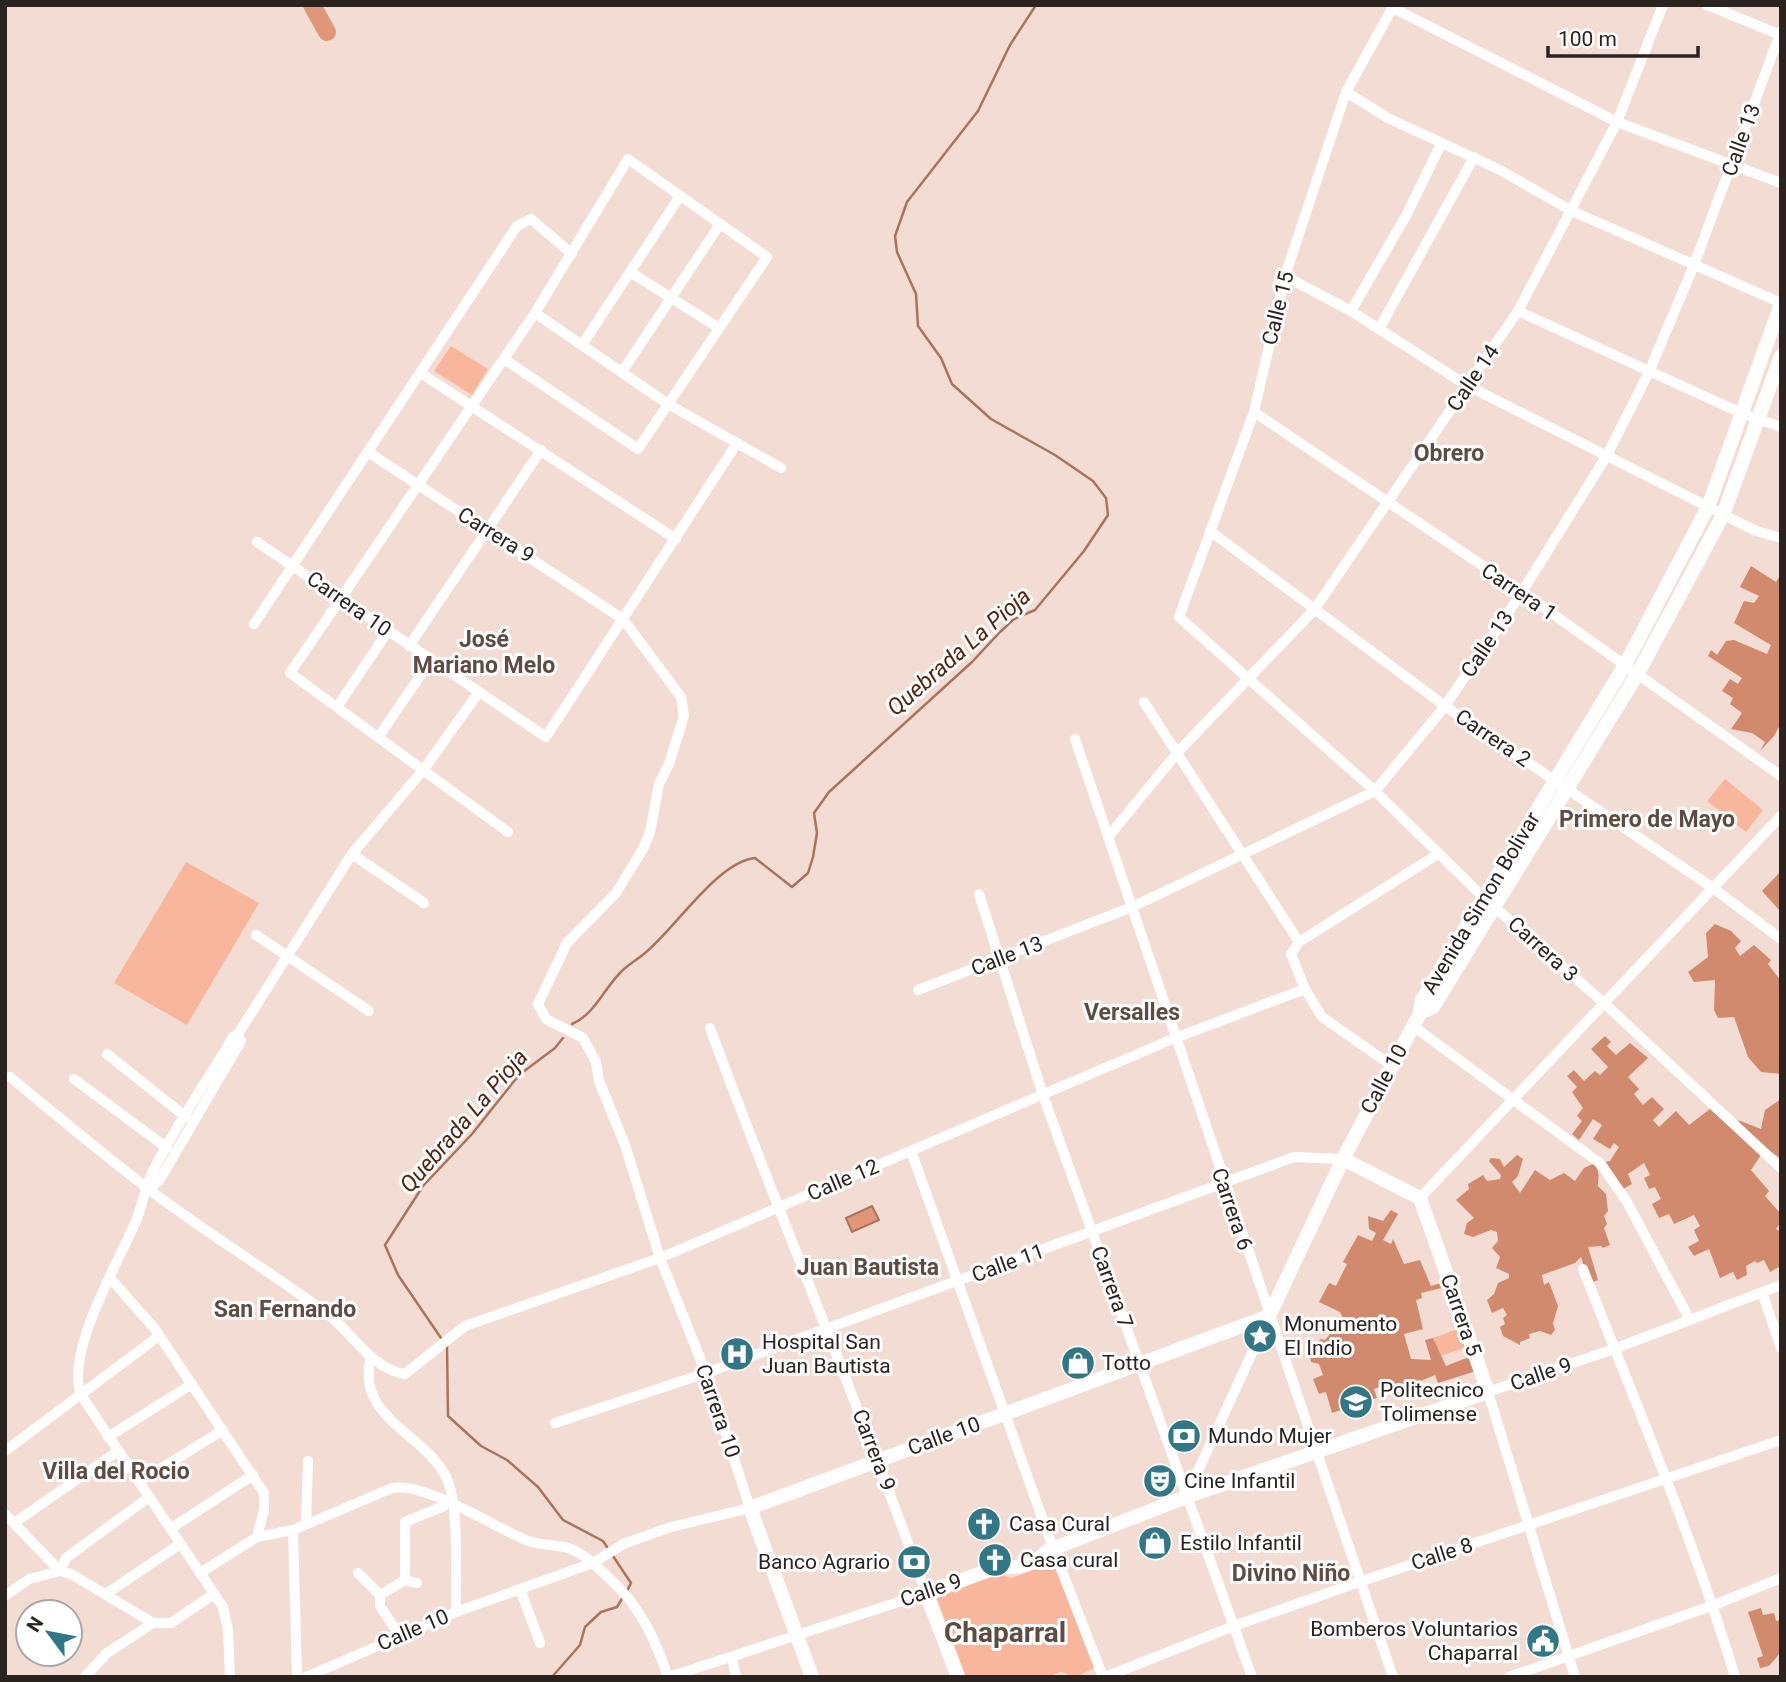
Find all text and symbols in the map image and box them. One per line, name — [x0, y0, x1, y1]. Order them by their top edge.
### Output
scale bar — [1548, 14, 1698, 58]
text: 100 m — [1558, 27, 1617, 51]
street label: Calle 13 — [1717, 101, 1765, 179]
street label: Calle 15 — [1257, 269, 1299, 347]
street label: Calle 14 — [1442, 340, 1504, 416]
district label: Obrero — [1414, 440, 1484, 467]
street label: Carrera 9 — [453, 502, 539, 568]
street label: Carrera 1 — [1477, 558, 1561, 626]
street label: Carrera 10 — [302, 566, 396, 642]
water label: Quebrada La Pioja — [882, 582, 1036, 722]
street label: Calle 13 — [1456, 606, 1518, 682]
district label: José Mariano Melo — [413, 626, 555, 679]
street label: Carrera 2 — [1451, 704, 1535, 772]
district label: Primero de Mayo — [1559, 806, 1735, 833]
street label: Avenida Simon Bolivar — [1417, 808, 1545, 998]
street label: Carrera 3 — [1503, 912, 1583, 986]
street label: Calle 13 — [968, 931, 1046, 981]
district label: Versalles — [1084, 999, 1180, 1026]
street label: Calle 10 — [1356, 1040, 1412, 1118]
water label: Quebrada La Pioja — [394, 1044, 534, 1198]
street label: Calle 12 — [804, 1154, 883, 1206]
street label: Carrera 6 — [1207, 1165, 1257, 1253]
street label: Calle 11 — [969, 1239, 1047, 1287]
street label: Carrera 7 — [1086, 1243, 1138, 1331]
district label: Juan Bautista — [797, 1254, 939, 1281]
street label: Carrera 5 — [1436, 1271, 1486, 1359]
district label: San Fernando — [214, 1296, 356, 1323]
place label: Monumento El Indio — [1284, 1312, 1397, 1360]
place icon: Monumento El Indio — [1241, 1317, 1279, 1355]
place label: Hospital San Juan Bautista — [762, 1330, 891, 1378]
hospital icon: Hospital San Juan Bautista — [718, 1335, 756, 1373]
shop icon: Totto — [1059, 1344, 1097, 1382]
place label: Totto — [1102, 1351, 1151, 1375]
street label: Calle 9 — [1507, 1352, 1575, 1396]
street label: Carrera 10 — [691, 1361, 745, 1461]
place label: Politecnico Tolimense — [1380, 1378, 1484, 1426]
school or university icon: Politecnico Tolimense — [1337, 1383, 1375, 1421]
street label: Carrera 9 — [847, 1406, 901, 1494]
street label: Calle 10 — [905, 1412, 983, 1460]
bank icon: Mundo Mujer — [1165, 1417, 1203, 1455]
place label: Mundo Mujer — [1208, 1424, 1332, 1448]
district label: Villa del Rocio — [42, 1458, 190, 1485]
theatre icon: Cine Infantil — [1141, 1462, 1179, 1500]
place label: Cine Infantil — [1184, 1469, 1295, 1493]
church icon: Casa Cural — [965, 1505, 1003, 1543]
place label: Casa Cural — [1009, 1512, 1110, 1536]
shop icon: Estilo Infantil — [1136, 1524, 1174, 1562]
place label: Estilo Infantil — [1180, 1531, 1302, 1555]
street label: Calle 8 — [1408, 1533, 1476, 1575]
church icon: Casa cural — [976, 1541, 1014, 1579]
bank icon: Banco Agrario — [895, 1543, 933, 1581]
place label: Casa cural — [1020, 1548, 1118, 1572]
place label: Banco Agrario — [758, 1550, 890, 1574]
district label: Divino Niño — [1232, 1560, 1350, 1587]
street label: Calle 9 — [897, 1568, 965, 1612]
north arrow — [14, 1598, 84, 1668]
street label: Calle 10 — [374, 1604, 452, 1656]
text: N — [22, 1612, 48, 1636]
district label: Chaparral — [944, 1616, 1066, 1649]
place label: Bomberos Voluntarios Chaparral — [1310, 1617, 1518, 1665]
public building icon: Bomberos Voluntarios Chaparral — [1524, 1622, 1562, 1660]

